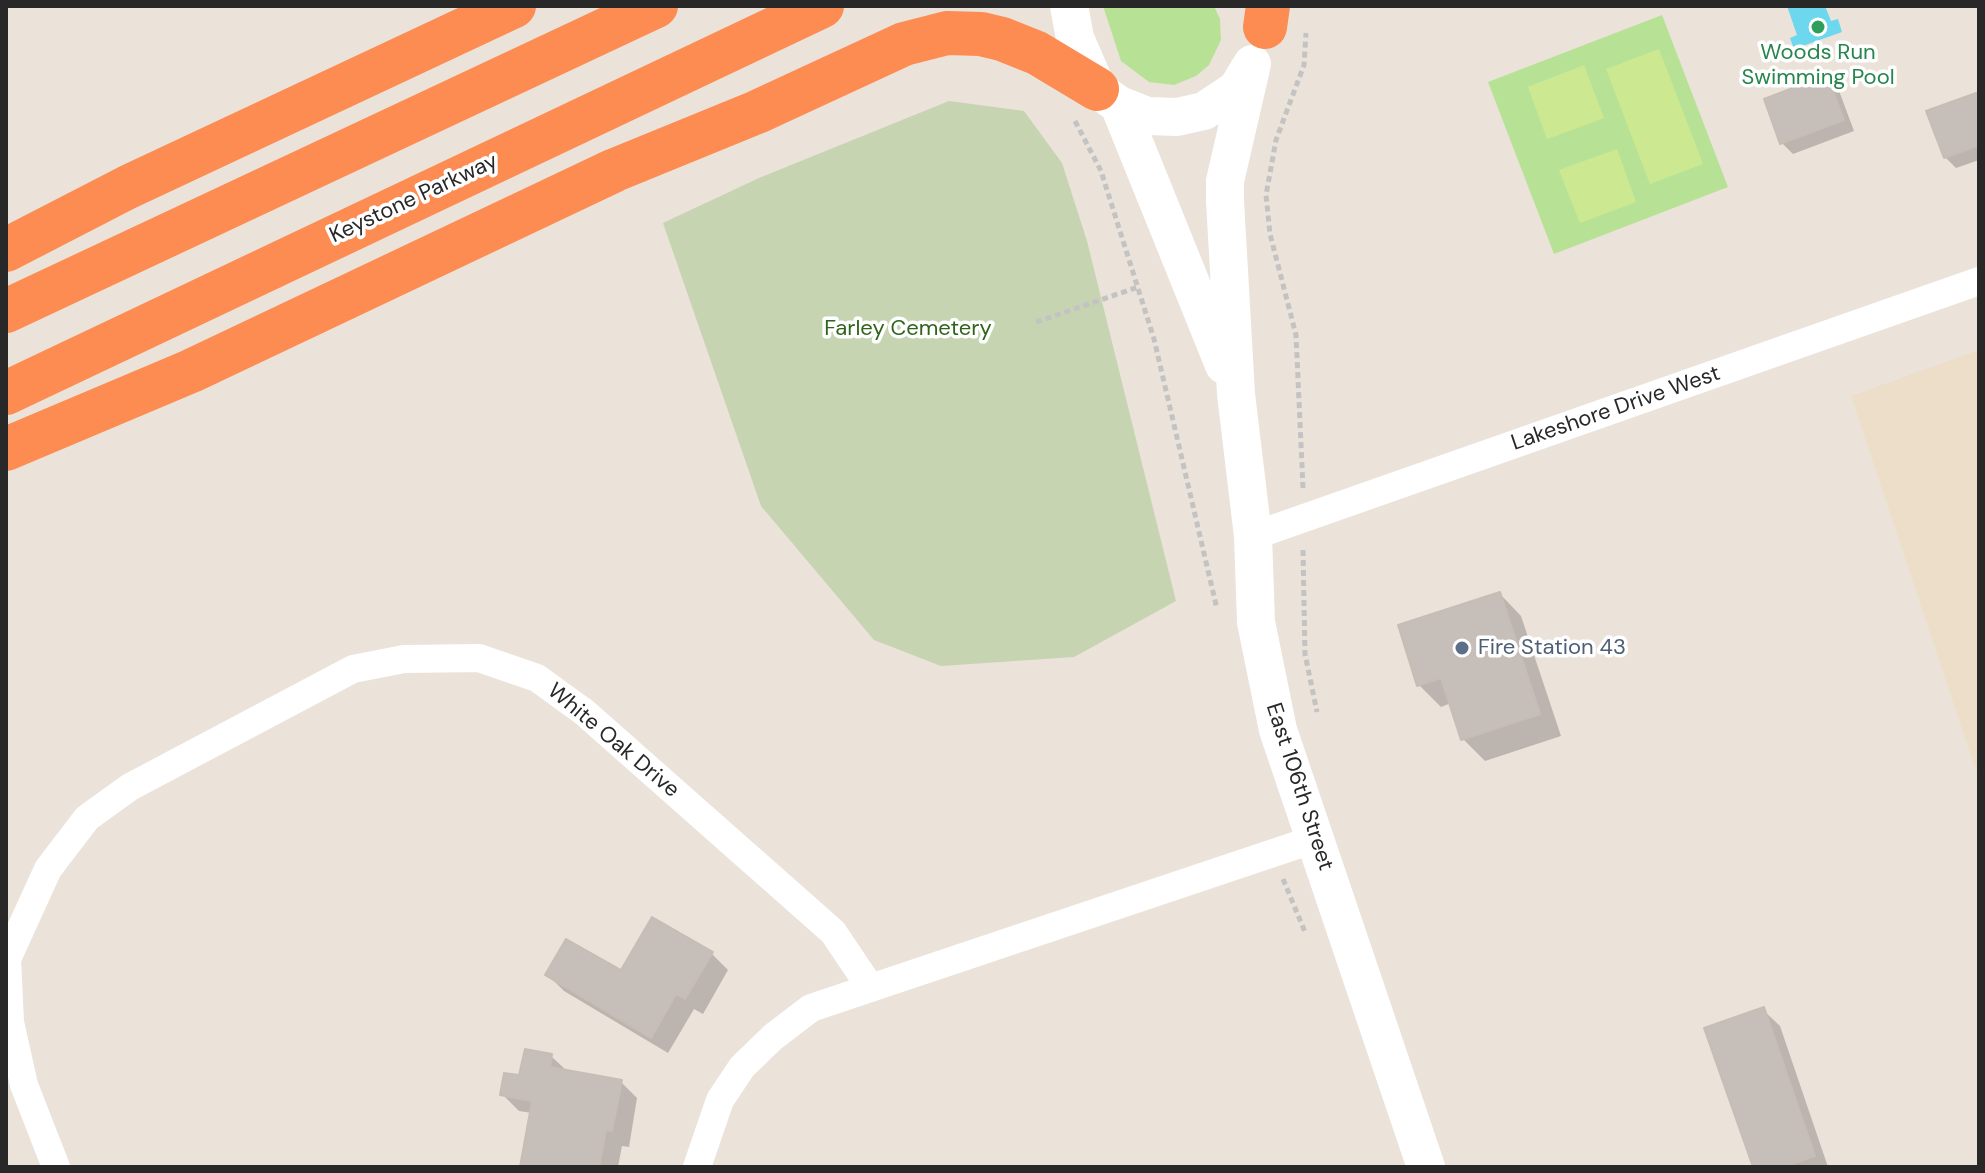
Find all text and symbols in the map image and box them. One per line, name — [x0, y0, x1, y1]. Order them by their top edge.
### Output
marker: Woods Run Swimming Pool — [1809, 18, 1827, 36]
place label: Woods Run Swimming Pool — [1741, 40, 1895, 92]
street label: Keystone Parkway — [326, 148, 502, 250]
park label: Farley Cemetery — [824, 316, 992, 342]
street label: Lakeshore Drive West — [1508, 361, 1724, 457]
place label: Fire Station 43 — [1478, 635, 1626, 661]
marker: Fire Station 43 — [1453, 639, 1471, 657]
street label: White Oak Drive — [542, 678, 684, 804]
street label: East 106th Street — [1259, 700, 1339, 874]

